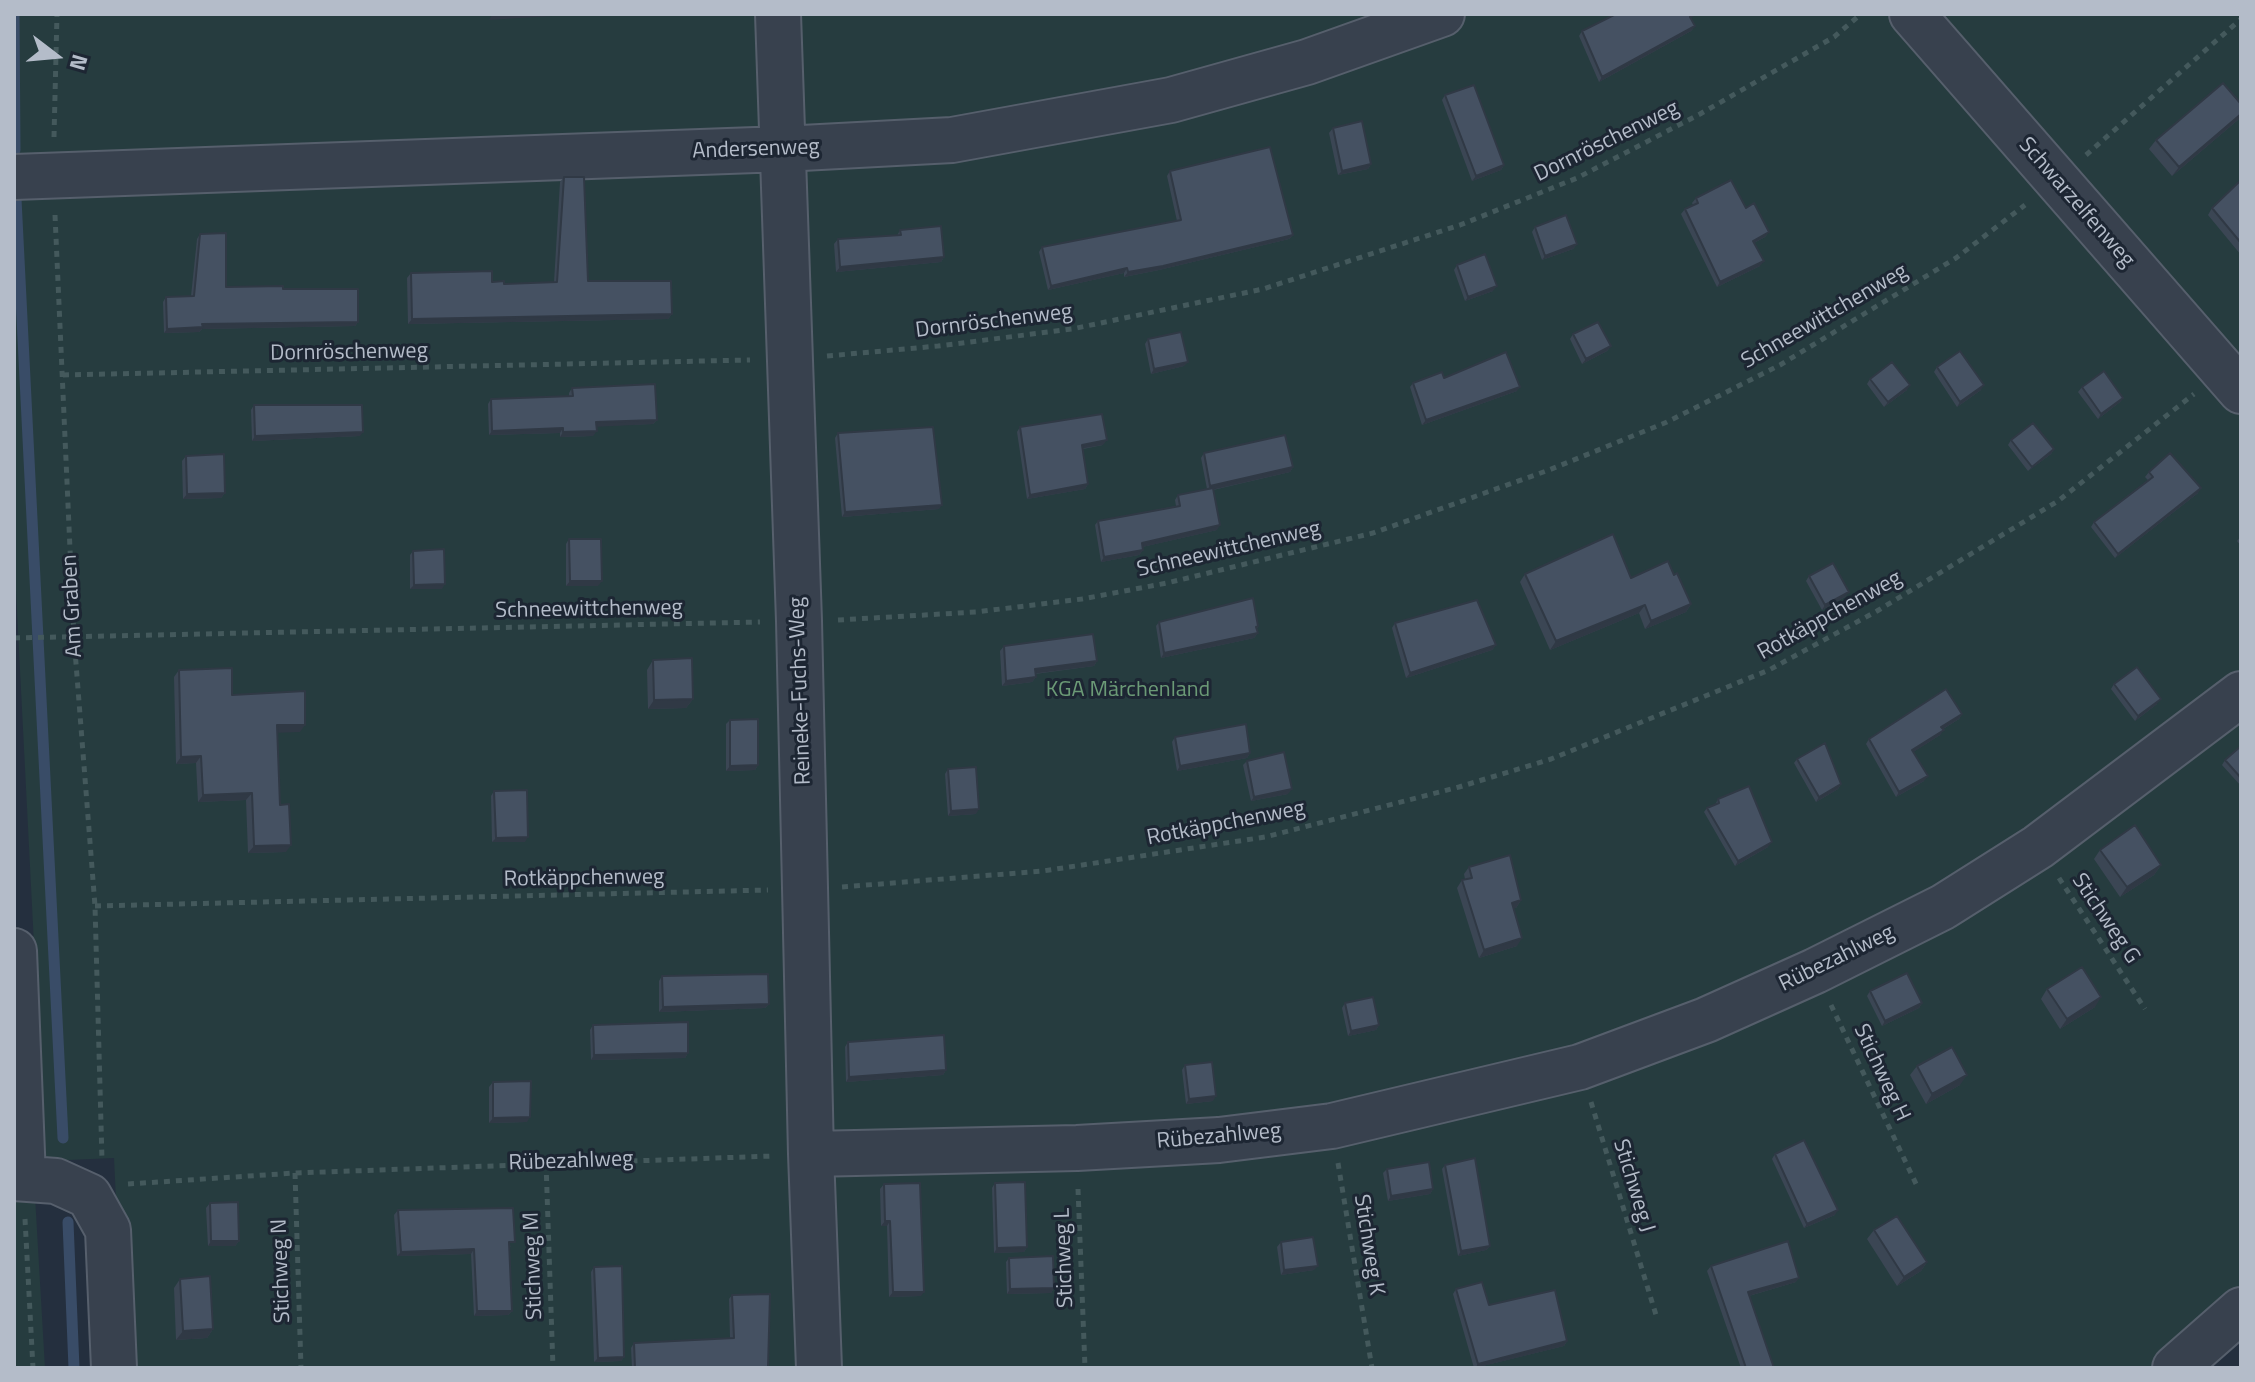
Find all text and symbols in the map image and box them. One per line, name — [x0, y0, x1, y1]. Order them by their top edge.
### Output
north arrow — [16, 16, 96, 96]
text: N — [61, 51, 98, 75]
street label: Dornröschenweg — [1530, 96, 1684, 188]
street label: Schwarzelfenweg — [2012, 133, 2140, 273]
street label: Andersenweg — [692, 135, 820, 165]
street label: Schneewittchenweg — [1737, 259, 1913, 375]
street label: Dornröschenweg — [914, 299, 1074, 345]
street label: Dornröschenweg — [270, 338, 428, 368]
street label: Schneewittchenweg — [1135, 516, 1323, 584]
street label: Am Graben — [57, 554, 89, 658]
street label: Rotkäppchenweg — [1753, 566, 1907, 666]
street label: Schneewittchenweg — [495, 595, 683, 625]
street label: Reineke-Fuchs-Weg — [785, 597, 817, 785]
park label: KGA Märchenland — [1046, 678, 1210, 704]
street label: Rotkäppchenweg — [1145, 796, 1307, 852]
street label: Rotkäppchenweg — [503, 864, 665, 894]
street label: Stichweg G — [2065, 869, 2145, 969]
street label: Rübezahlweg — [1775, 920, 1899, 998]
street label: Stichweg H — [1847, 1020, 1915, 1126]
street label: Rübezahlweg — [1156, 1118, 1282, 1156]
street label: Stichweg J — [1606, 1136, 1660, 1236]
street label: Rübezahlweg — [508, 1147, 634, 1177]
street label: Stichweg K — [1347, 1193, 1389, 1297]
street label: Stichweg L — [1050, 1208, 1080, 1308]
street label: Stichweg M — [519, 1212, 549, 1320]
street label: Stichweg N — [267, 1218, 297, 1324]

